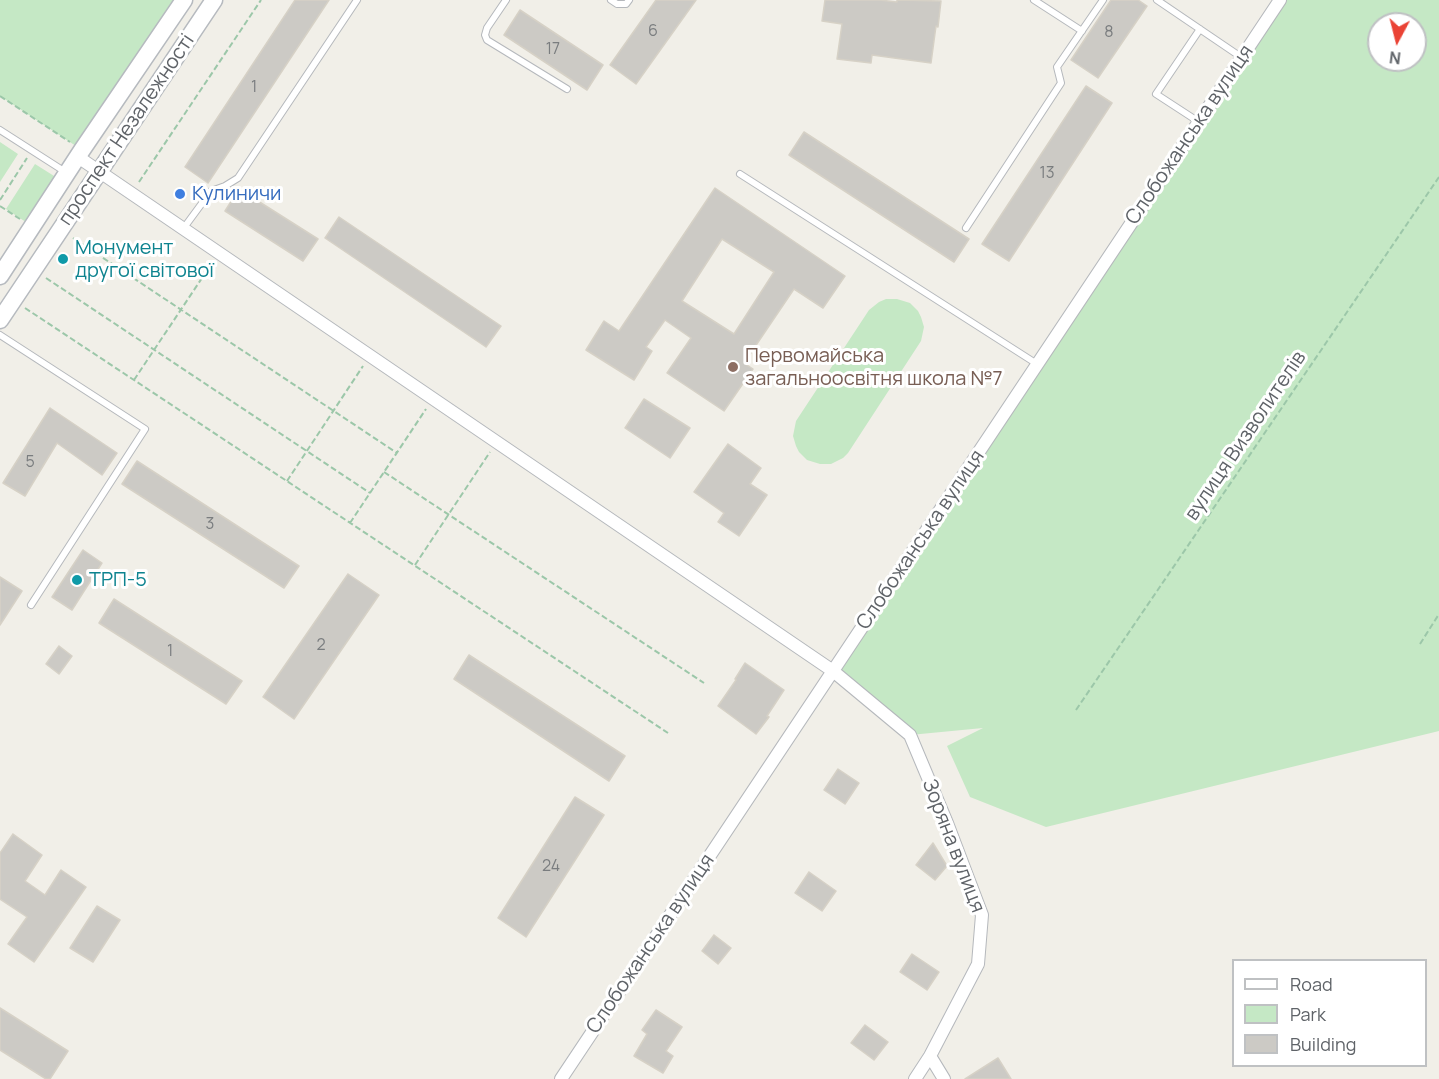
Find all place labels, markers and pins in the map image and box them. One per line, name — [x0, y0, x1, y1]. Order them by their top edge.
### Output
place label: Кулиничи — [192, 182, 281, 206]
marker: Кулиничи — [173, 187, 187, 201]
place label: Монумент другої світової — [75, 236, 214, 283]
marker: Монумент другої світової — [56, 252, 70, 266]
place label: Первомайська загальноосвітня школа №7 — [745, 344, 1003, 391]
marker: Первомайська загальноосвітня школа №7 — [726, 360, 740, 374]
place label: ТРП-5 — [89, 568, 147, 592]
marker: ТРП-5 — [70, 573, 84, 587]

